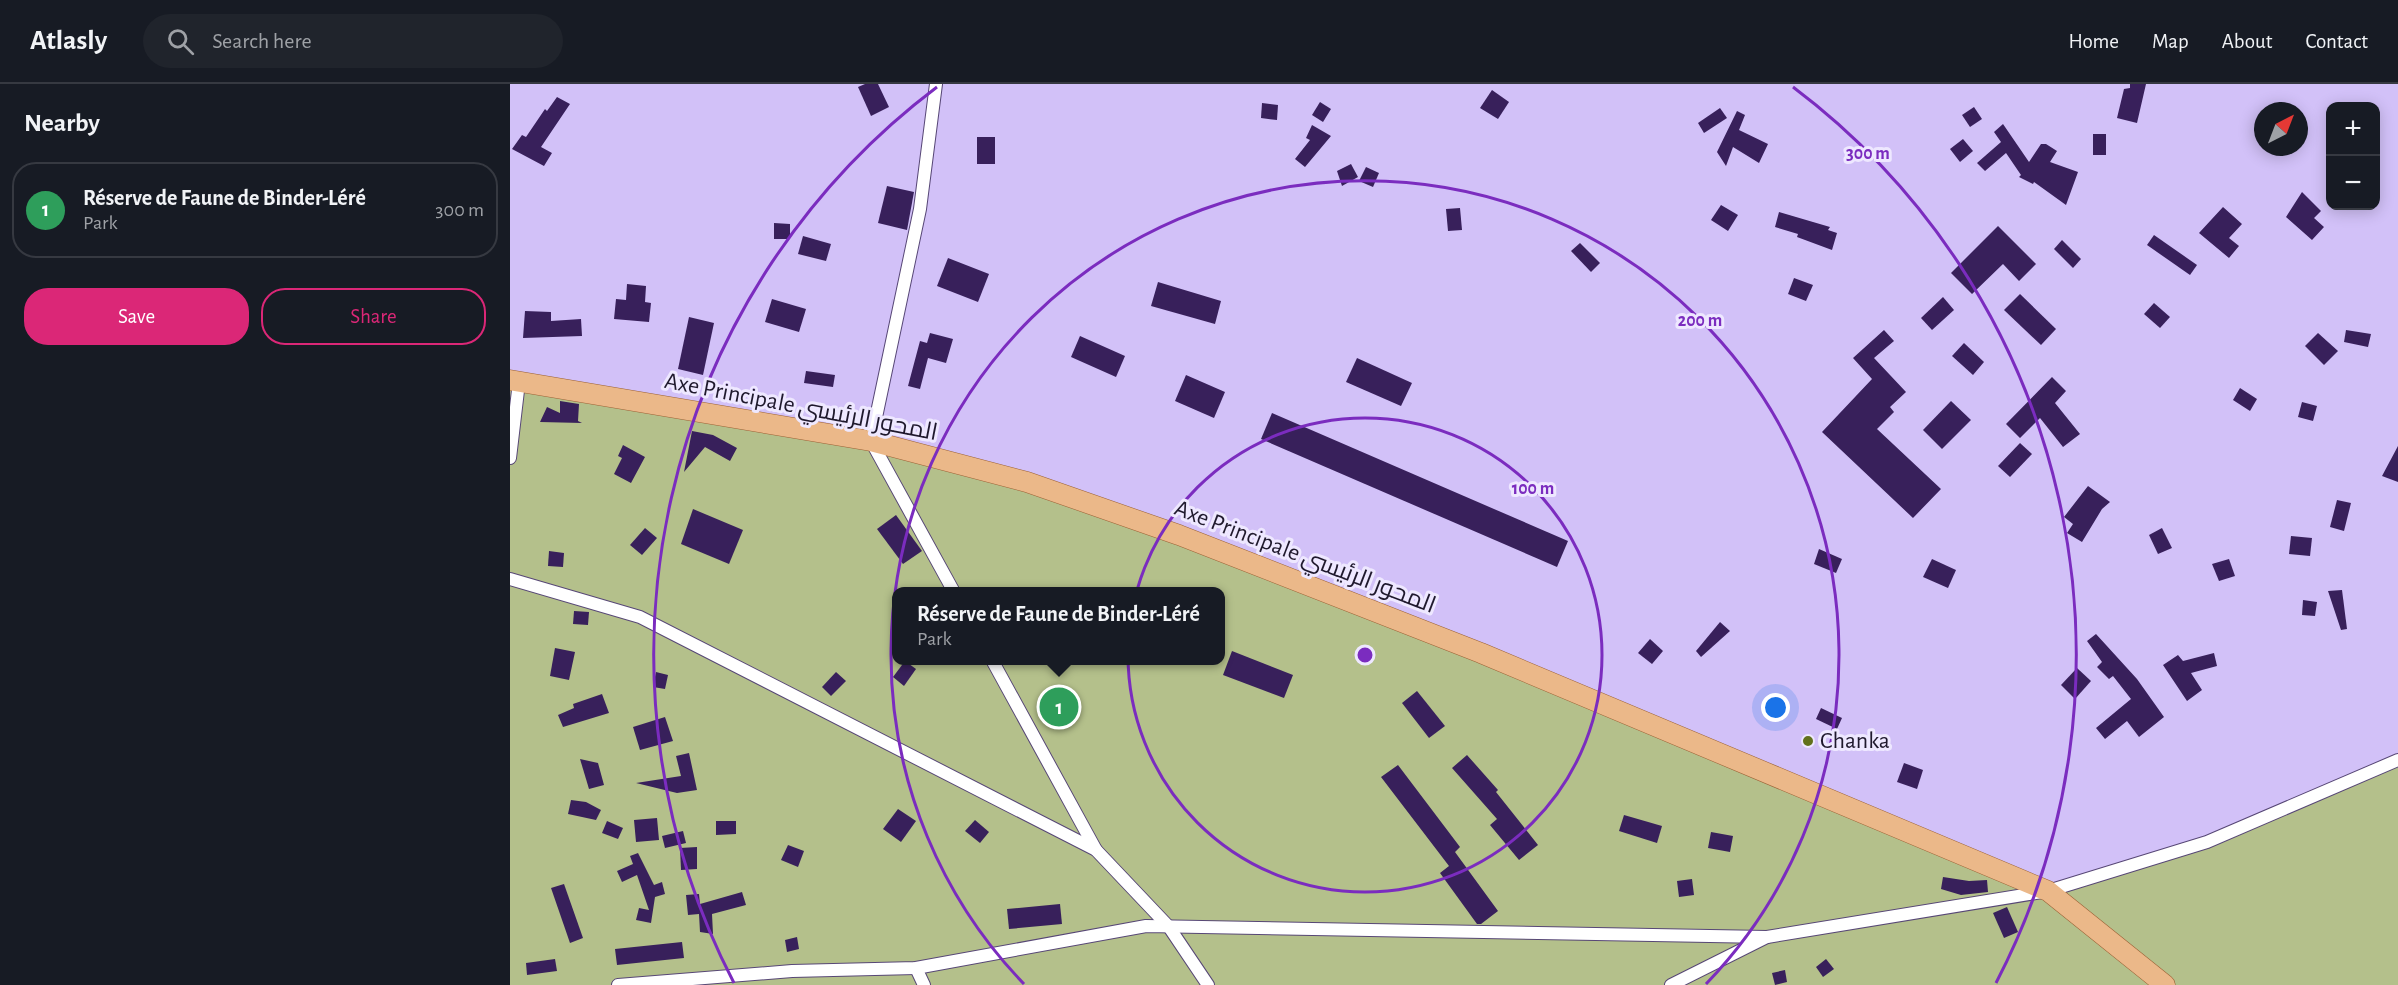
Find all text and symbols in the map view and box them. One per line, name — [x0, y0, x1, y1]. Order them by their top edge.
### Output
search box — [143, 14, 563, 68]
icon: search — [164, 25, 197, 58]
text: Atlasly — [30, 27, 107, 55]
text: Search here — [212, 30, 312, 52]
text: Home — [2068, 31, 2119, 52]
text: Map — [2152, 31, 2189, 52]
text: About — [2222, 31, 2272, 52]
text: Contact — [2305, 31, 2368, 52]
north arrow — [2254, 102, 2308, 156]
map controls — [2326, 102, 2380, 210]
button: + — [2326, 102, 2380, 156]
text: Nearby — [24, 110, 100, 136]
text: 300 m — [1846, 145, 1890, 163]
button: − — [2326, 156, 2380, 210]
text: Réserve de Faune de Binder-Léré — [83, 187, 366, 209]
text: 1 — [42, 200, 49, 220]
text: 300 m — [435, 200, 484, 220]
text: Park — [83, 213, 118, 233]
button: Save — [24, 288, 249, 345]
button: Share — [261, 288, 486, 345]
text: 200 m — [1678, 312, 1722, 330]
street label: Axe Principale المحور الرئيسي — [662, 369, 939, 450]
text: 100 m — [1512, 480, 1554, 498]
street label: Axe Principale المحور الرئيسي — [1169, 496, 1439, 623]
popup — [892, 587, 1225, 665]
text: Réserve de Faune de Binder-Léré — [917, 603, 1200, 625]
text: Park — [917, 629, 952, 649]
centre of rings — [1355, 645, 1375, 665]
pin: 1 — [1040, 684, 1078, 730]
your location — [1761, 693, 1790, 722]
place label: Chanka — [1820, 729, 1890, 753]
marker: Chanka — [1801, 734, 1815, 748]

